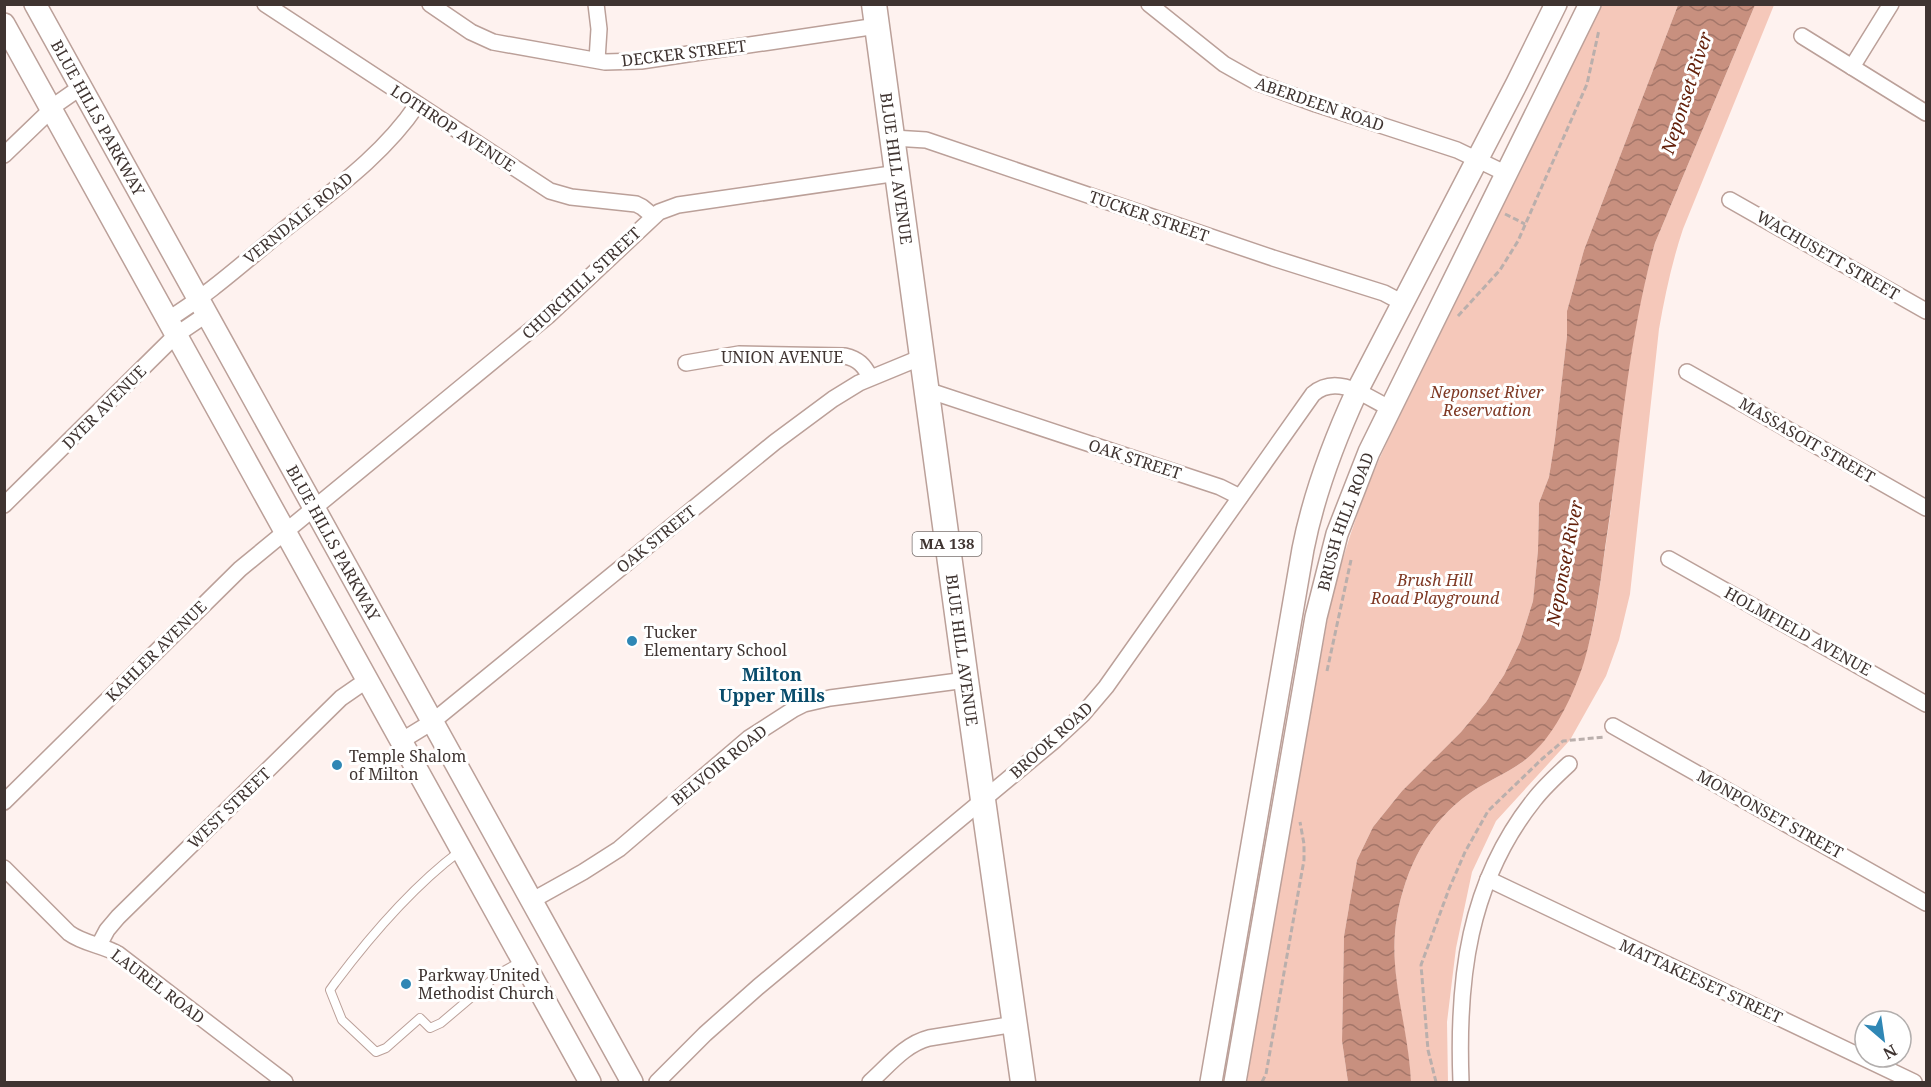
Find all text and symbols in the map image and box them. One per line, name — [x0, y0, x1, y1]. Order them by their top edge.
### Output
water label: Neponset River — [1655, 28, 1717, 158]
street label: DECKER STREET — [620, 34, 748, 72]
street label: BLUE HILLS PARKWAY — [46, 36, 151, 201]
street label: ABERDEEN ROAD — [1253, 72, 1387, 136]
street label: LOTHROP AVENUE — [386, 79, 520, 177]
street label: BLUE HILL AVENUE — [875, 91, 918, 246]
street label: VERNDALE ROAD — [239, 167, 357, 269]
street label: TUCKER STREET — [1086, 185, 1212, 247]
street label: WACHUSETT STREET — [1753, 205, 1904, 305]
street label: CHURCHILL STREET — [517, 222, 645, 344]
street label: UNION AVENUE — [721, 346, 843, 368]
street label: DYER AVENUE — [57, 360, 151, 454]
park label: Neponset River Reservation — [1430, 381, 1544, 421]
street label: MASSASOIT STREET — [1735, 392, 1879, 488]
street label: OAK STREET — [1086, 434, 1185, 484]
street label: BRUSH HILL ROAD — [1312, 449, 1379, 593]
street label: BLUE HILLS PARKWAY — [281, 461, 386, 626]
water label: Neponset River — [1540, 498, 1588, 628]
street label: OAK STREET — [612, 500, 701, 578]
road number: MA 138 — [912, 532, 982, 556]
park label: Brush Hill Road Playground — [1370, 569, 1500, 609]
street label: BLUE HILL AVENUE — [941, 573, 983, 727]
street label: HOLMFIELD AVENUE — [1721, 581, 1876, 681]
street label: KAHLER AVENUE — [101, 596, 211, 706]
place label: Tucker Elementary School — [644, 621, 787, 661]
marker: Tucker Elementary School — [625, 634, 639, 648]
district label: Milton Upper Mills — [719, 662, 825, 707]
street label: BROOK ROAD — [1005, 697, 1097, 783]
street label: BELVOIR ROAD — [667, 720, 771, 810]
place label: Temple Shalom of Milton — [349, 745, 466, 785]
marker: Temple Shalom of Milton — [330, 758, 344, 772]
street label: WEST STREET — [183, 763, 275, 853]
street label: MONPONSET STREET — [1693, 765, 1847, 863]
street label: MATTAKEESET STREET — [1616, 934, 1786, 1029]
street label: LAUREL ROAD — [107, 944, 209, 1028]
place label: Parkway United Methodist Church — [418, 964, 554, 1004]
marker: Parkway United Methodist Church — [399, 977, 413, 991]
north arrow — [1853, 1009, 1913, 1069]
text: N — [1879, 1039, 1901, 1065]

